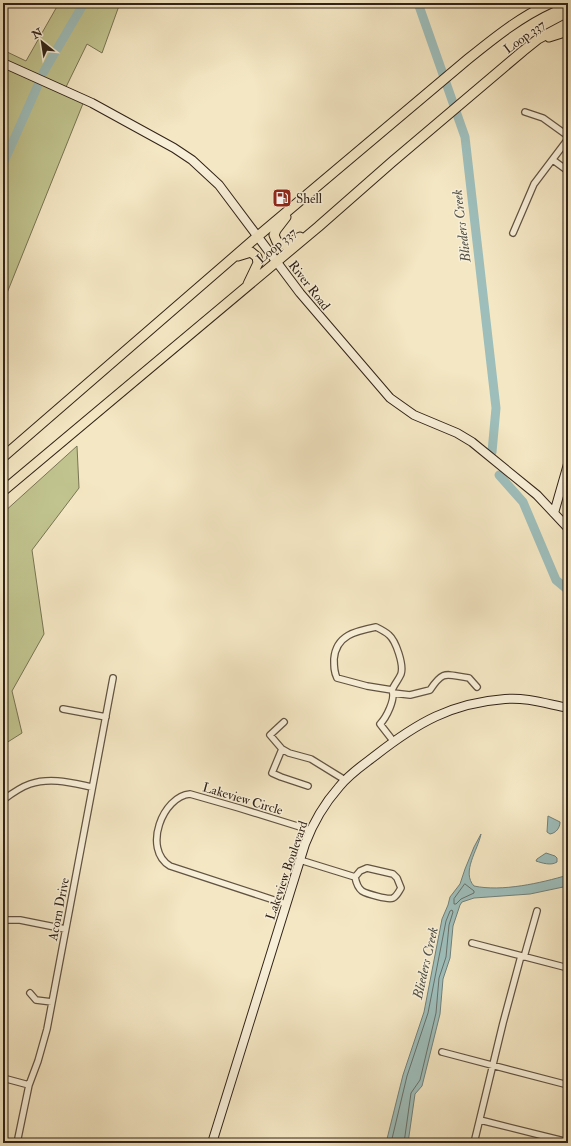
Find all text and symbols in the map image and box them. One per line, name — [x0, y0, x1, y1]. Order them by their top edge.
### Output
street label: Loop 337 — [501, 16, 549, 58]
north arrow — [22, 22, 62, 62]
text: N — [29, 25, 46, 42]
fuel station icon: Shell — [271, 187, 293, 209]
water label: Blieders Creek — [449, 188, 475, 264]
place label: Shell — [296, 191, 323, 207]
street label: Loop 337 — [253, 224, 301, 268]
street label: River Road — [285, 258, 334, 314]
street label: Lakeview Circle — [201, 779, 285, 819]
street label: Lakeview Boulevard — [263, 818, 312, 922]
street label: Acorn Drive — [45, 876, 73, 943]
water label: Blieders Creek — [409, 925, 442, 1002]

